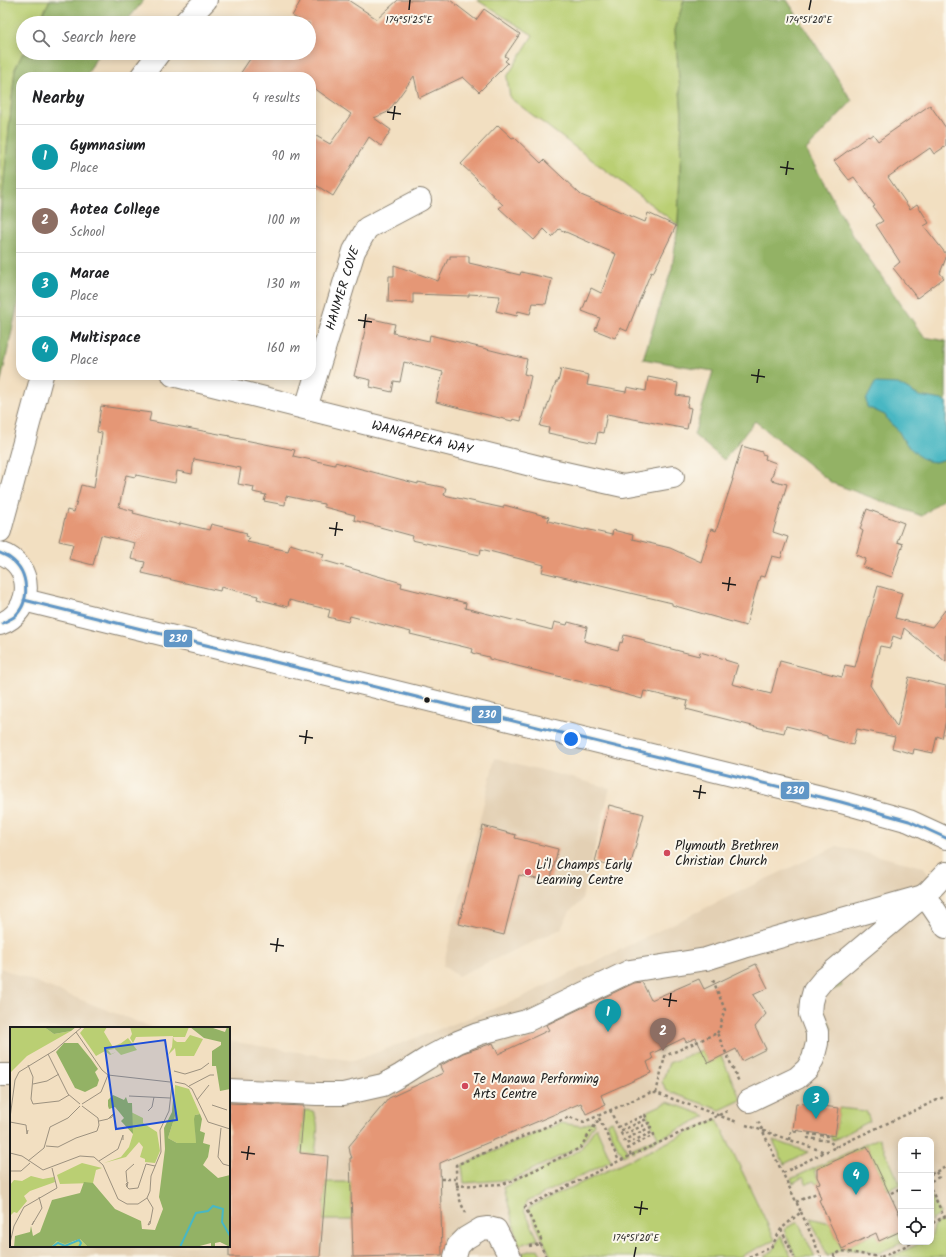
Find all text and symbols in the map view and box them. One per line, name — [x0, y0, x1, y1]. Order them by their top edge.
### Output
text: 174°51'25"E — [386, 12, 434, 28]
text: 174°51'20"E — [786, 12, 833, 28]
search box — [16, 16, 316, 60]
text: Search here — [62, 26, 136, 50]
icon: search — [30, 27, 52, 49]
text: Nearby — [32, 85, 84, 112]
text: 4 results — [252, 88, 300, 109]
text: Gymnasium — [70, 134, 145, 158]
text: 1 — [43, 146, 47, 167]
text: 90 m — [272, 146, 300, 167]
text: Place — [70, 158, 98, 179]
text: Aotea College — [70, 198, 160, 222]
text: 2 — [41, 210, 49, 231]
text: 100 m — [267, 210, 300, 231]
text: School — [70, 222, 105, 243]
street label: HANMER COVE — [320, 242, 365, 333]
text: Marae — [70, 262, 109, 286]
text: 3 — [41, 274, 49, 295]
text: 130 m — [266, 274, 300, 295]
text: Place — [70, 286, 98, 307]
text: Multispace — [70, 326, 141, 350]
text: 4 — [41, 338, 49, 359]
text: 160 m — [267, 338, 300, 359]
text: Place — [70, 350, 98, 371]
street label: WANGAPEKA WAY — [369, 415, 476, 461]
line badge: 230 — [163, 629, 193, 648]
text: 230 — [169, 630, 187, 648]
unlabelled marker — [422, 695, 432, 705]
line badge: 230 — [471, 705, 502, 724]
text: 230 — [478, 706, 496, 724]
your location — [561, 729, 581, 749]
line badge: 230 — [780, 781, 810, 800]
text: 230 — [786, 782, 804, 800]
place label: Plymouth Brethren Christian Church — [675, 836, 779, 872]
marker: Plymouth Brethren Christian Church — [662, 848, 672, 858]
place label: Li'l Champs Early Learning Centre — [536, 855, 633, 891]
marker: Li'l Champs Early Learning Centre — [523, 867, 533, 877]
pin: 1 — [595, 999, 621, 1032]
pin: 2 — [650, 1018, 676, 1051]
inset map — [10, 1027, 230, 1247]
place label: Te Manawa Performing Arts Centre — [473, 1069, 599, 1105]
marker: Te Manawa Performing Arts Centre — [460, 1081, 470, 1091]
pin: 3 — [803, 1086, 829, 1119]
map controls — [898, 1137, 934, 1245]
button: + — [898, 1137, 934, 1173]
pin: 4 — [843, 1162, 869, 1195]
button: − — [898, 1173, 934, 1209]
button: locate — [898, 1209, 934, 1245]
text: 174°51'20"E — [613, 1230, 660, 1246]

